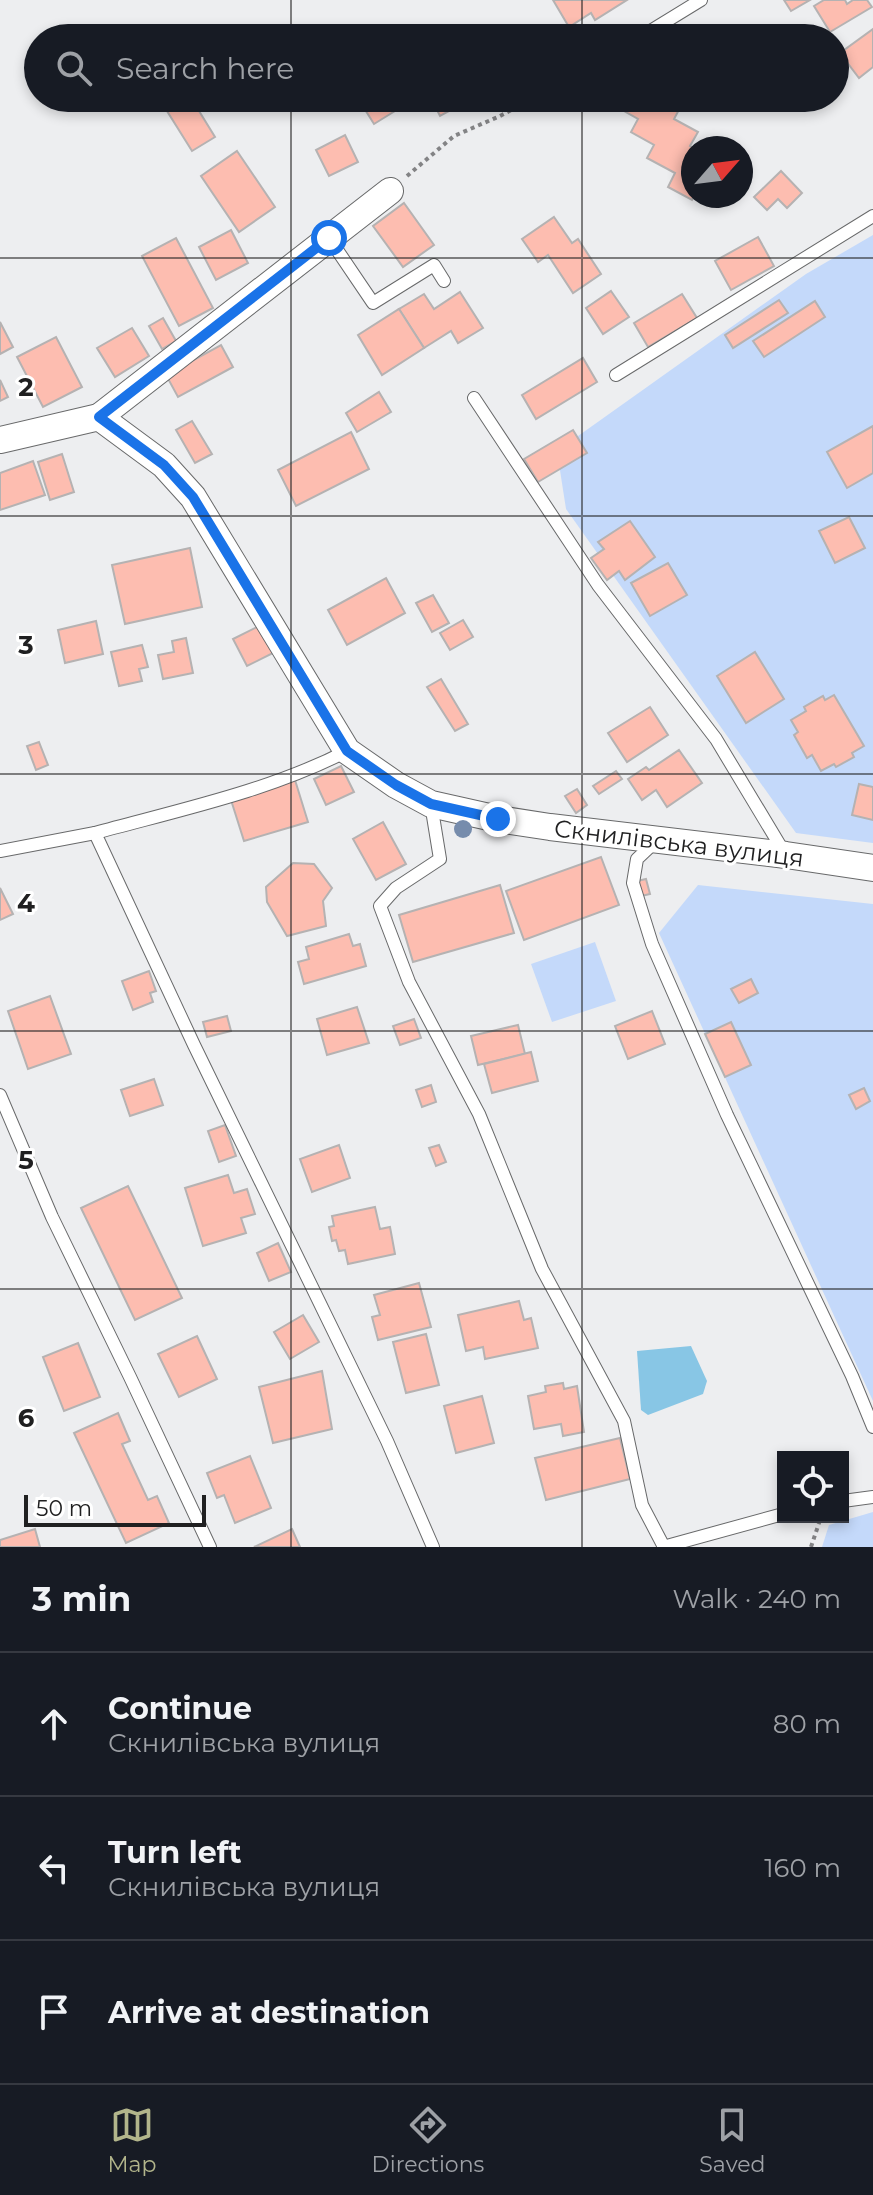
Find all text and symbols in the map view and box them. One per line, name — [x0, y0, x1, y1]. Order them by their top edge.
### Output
search box — [24, 24, 849, 112]
icon: search — [52, 46, 96, 90]
text: Search here — [116, 50, 294, 87]
north arrow — [681, 136, 753, 208]
route start — [311, 220, 347, 256]
text: 2 — [18, 371, 34, 403]
text: 3 — [17, 629, 34, 661]
route end — [480, 801, 516, 837]
street label: Скнилівська вулиця — [553, 813, 805, 873]
text: 4 — [17, 887, 35, 919]
text: 5 — [18, 1144, 34, 1176]
text: 6 — [18, 1402, 35, 1434]
map controls — [777, 1451, 849, 1523]
button: locate — [777, 1451, 849, 1523]
scale bar — [24, 1491, 206, 1527]
text: 50 m — [36, 1495, 92, 1522]
text: 3 min — [32, 1578, 131, 1620]
text: Walk · 240 m — [673, 1583, 841, 1615]
text: Continue — [108, 1690, 252, 1727]
icon: ahead — [32, 1702, 76, 1746]
text: 80 m — [773, 1708, 841, 1740]
text: Скнилівська вулиця — [108, 1727, 380, 1759]
text: Turn left — [108, 1834, 241, 1871]
icon: left — [32, 1846, 76, 1890]
text: 160 m — [764, 1852, 841, 1884]
text: Скнилівська вулиця — [108, 1871, 380, 1903]
icon: arrive — [32, 1990, 76, 2034]
text: Arrive at destination — [108, 1994, 430, 2031]
tab: Map — [108, 2103, 156, 2178]
tab: Directions — [372, 2103, 484, 2178]
tab: Saved — [699, 2103, 765, 2178]

